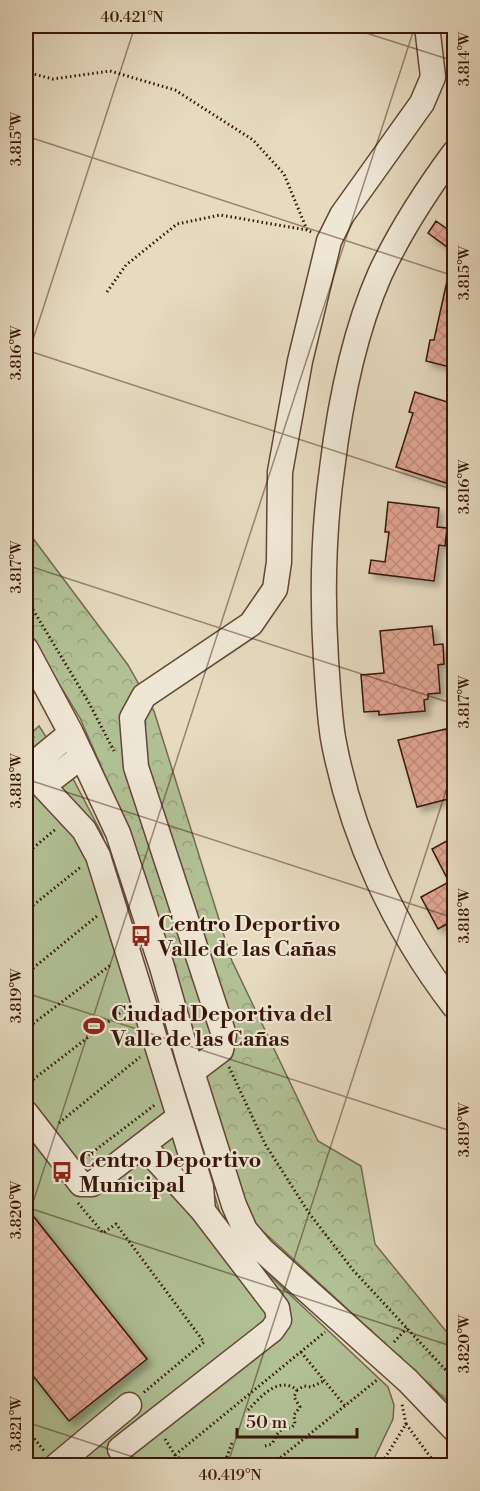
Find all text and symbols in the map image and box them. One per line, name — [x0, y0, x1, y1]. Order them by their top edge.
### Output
text: 40.421°N — [101, 8, 164, 27]
text: 3.814°W — [455, 31, 474, 86]
text: 3.815°W — [7, 111, 26, 166]
text: 3.815°W — [455, 245, 474, 300]
text: 3.816°W — [7, 325, 26, 380]
text: 3.816°W — [455, 459, 474, 514]
text: 3.817°W — [7, 540, 26, 593]
text: 3.817°W — [455, 675, 474, 728]
text: 3.818°W — [7, 753, 26, 808]
text: 3.818°W — [455, 888, 474, 943]
place label: Centro Deportivo Valle de las Cañas — [157, 911, 340, 963]
bus stop icon: Centro Deportivo Valle de las Cañas — [129, 924, 153, 948]
text: 3.819°W — [7, 968, 26, 1023]
place label: Ciudad Deportiva del Valle de las Cañas — [110, 1001, 332, 1053]
sports icon: Ciudad Deportiva del Valle de las Cañas — [82, 1014, 106, 1038]
text: 3.819°W — [455, 1102, 474, 1157]
place label: Centro Deportivo Municipal — [79, 1147, 261, 1199]
bus stop icon: Centro Deportivo Municipal — [50, 1160, 74, 1184]
text: 3.820°W — [7, 1180, 26, 1239]
text: 3.820°W — [455, 1314, 474, 1373]
text: 3.821°W — [7, 1396, 26, 1452]
scale bar — [237, 1401, 357, 1439]
text: 50 m — [246, 1411, 288, 1434]
text: 40.419°N — [199, 1466, 261, 1485]

